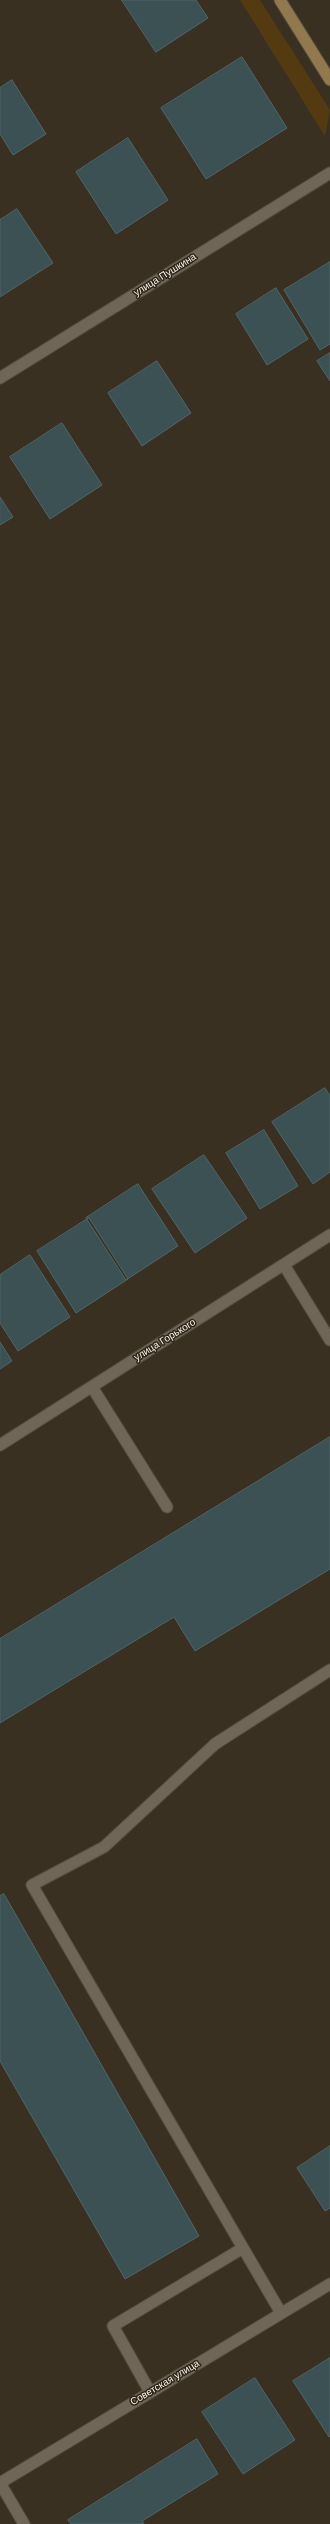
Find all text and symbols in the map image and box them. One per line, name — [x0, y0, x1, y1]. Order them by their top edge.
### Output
street label: улица Пушкина — [131, 251, 199, 299]
street label: улица Горького — [132, 1316, 198, 1364]
street label: Советская улица — [128, 2358, 202, 2408]

